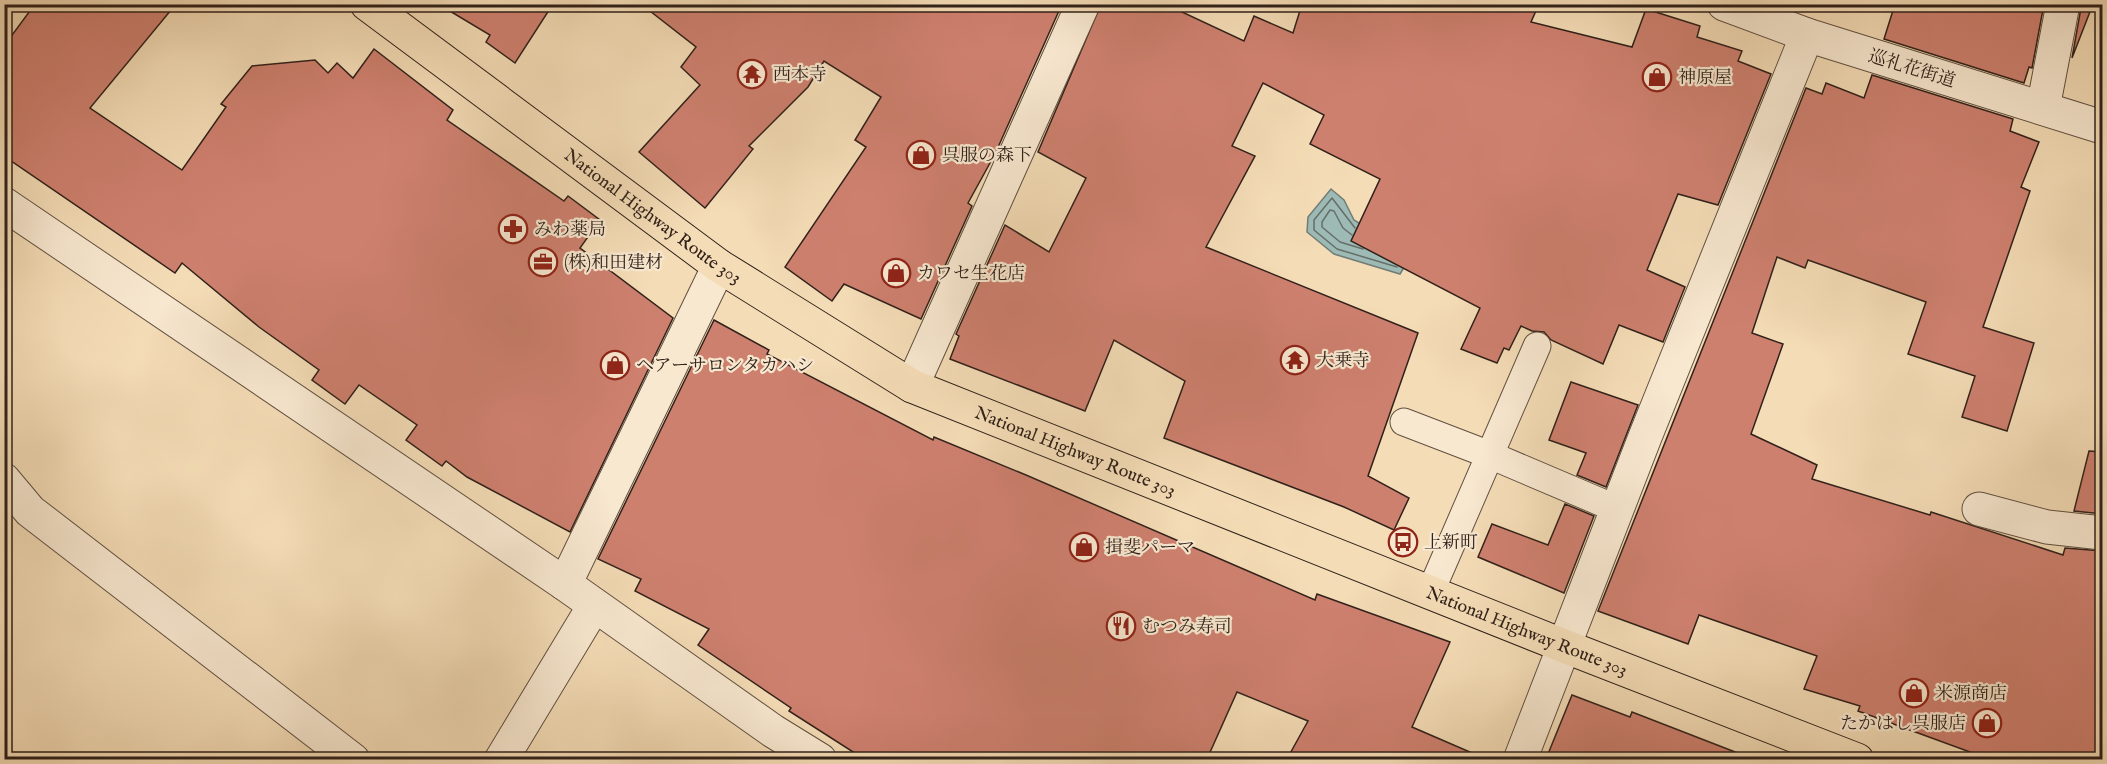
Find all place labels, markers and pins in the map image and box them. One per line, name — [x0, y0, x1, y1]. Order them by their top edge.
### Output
temple icon: 西本寺 — [736, 58, 768, 90]
shop icon: 神原屋 — [1641, 61, 1673, 93]
place label: 西本寺 — [773, 64, 827, 87]
place label: 神原屋 — [1678, 67, 1732, 90]
shop icon: 呉服の森下 — [905, 139, 937, 171]
place label: 呉服の森下 — [942, 145, 1032, 168]
pharmacy icon: みわ薬局 — [497, 213, 529, 245]
place label: みわ薬局 — [534, 219, 606, 242]
office icon: (株)和田建材 — [527, 246, 559, 278]
place label: (株)和田建材 — [564, 252, 663, 275]
shop icon: カワセ生花店 — [880, 257, 912, 289]
place label: カワセ生花店 — [917, 263, 1025, 286]
temple icon: 大乗寺 — [1279, 344, 1311, 376]
shop icon: ヘアーサロンタカハシ — [599, 349, 631, 381]
place label: 大乗寺 — [1316, 350, 1370, 373]
place label: ヘアーサロンタカハシ — [636, 355, 814, 378]
bus stop icon: 上新町 — [1387, 526, 1419, 558]
shop icon: 揖斐パーマ — [1068, 531, 1100, 563]
place label: 上新町 — [1424, 532, 1478, 555]
place label: 揖斐パーマ — [1105, 537, 1195, 560]
restaurant icon: むつみ寿司 — [1105, 610, 1137, 642]
place label: むつみ寿司 — [1142, 616, 1232, 639]
shop icon: 米源商店 — [1898, 677, 1930, 709]
place label: 米源商店 — [1935, 683, 2007, 706]
shop icon: たかはし呉服店 — [1971, 707, 2003, 739]
place label: たかはし呉服店 — [1840, 713, 1966, 736]

